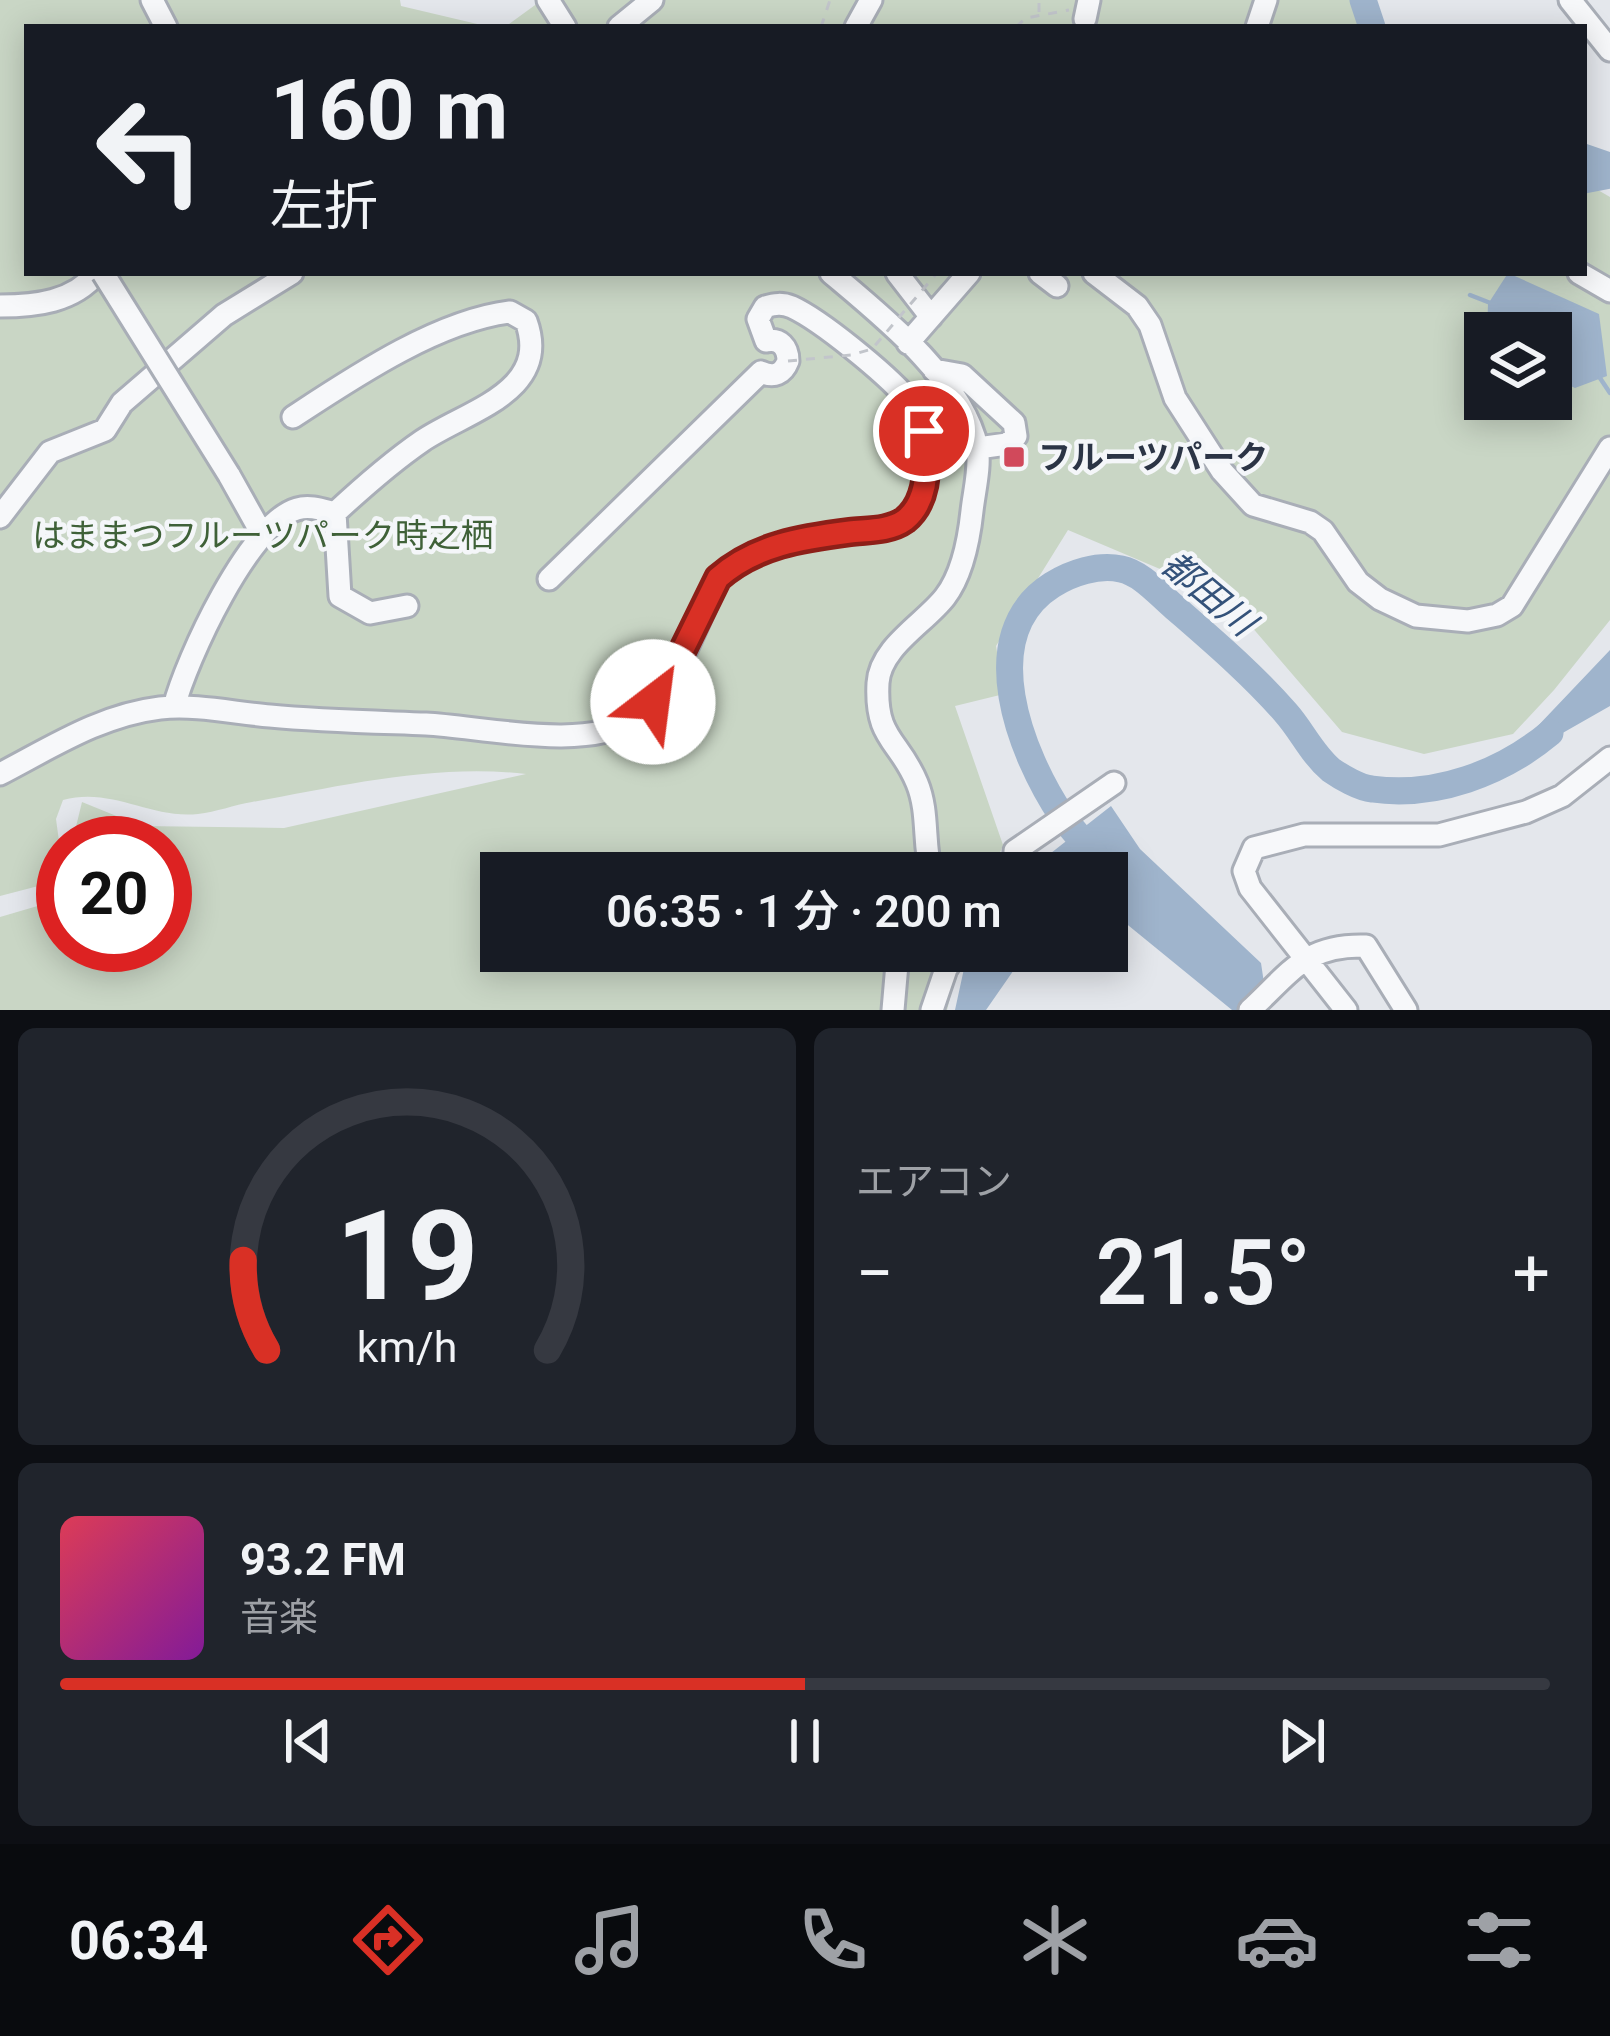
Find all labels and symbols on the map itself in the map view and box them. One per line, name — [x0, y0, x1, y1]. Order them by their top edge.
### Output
pin — [873, 380, 975, 482]
place label: フルーツパーク — [1038, 438, 1268, 477]
marker: フルーツパーク — [1001, 444, 1027, 470]
park label: はままつフルーツパーク時之栖 — [32, 516, 494, 555]
water label: 都田川 — [1153, 543, 1266, 647]
position arrow — [590, 639, 716, 765]
speed limit sign: 20 — [36, 816, 192, 972]

